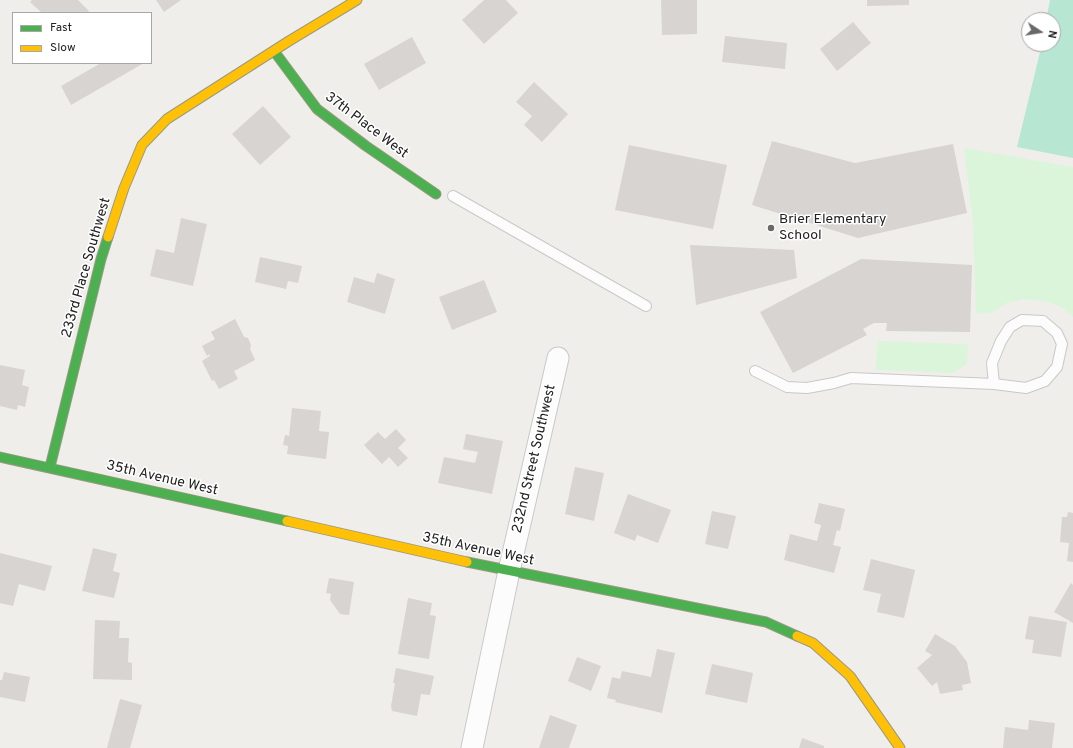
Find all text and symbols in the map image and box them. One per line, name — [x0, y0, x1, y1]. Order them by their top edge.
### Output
legend — [12, 12, 152, 64]
north arrow — [1021, 12, 1061, 52]
text: Fast — [50, 20, 72, 36]
text: N — [1044, 29, 1059, 40]
text: Slow — [50, 40, 76, 56]
street label: 37th Place West — [321, 89, 411, 163]
street label: 233rd Place Southwest — [59, 196, 115, 340]
place label: Brier Elementary School — [779, 212, 886, 244]
marker: Brier Elementary School — [766, 223, 776, 233]
street label: 232nd Street Southwest — [510, 383, 560, 535]
street label: 35th Avenue West — [105, 458, 219, 500]
street label: 35th Avenue West — [421, 530, 535, 570]

